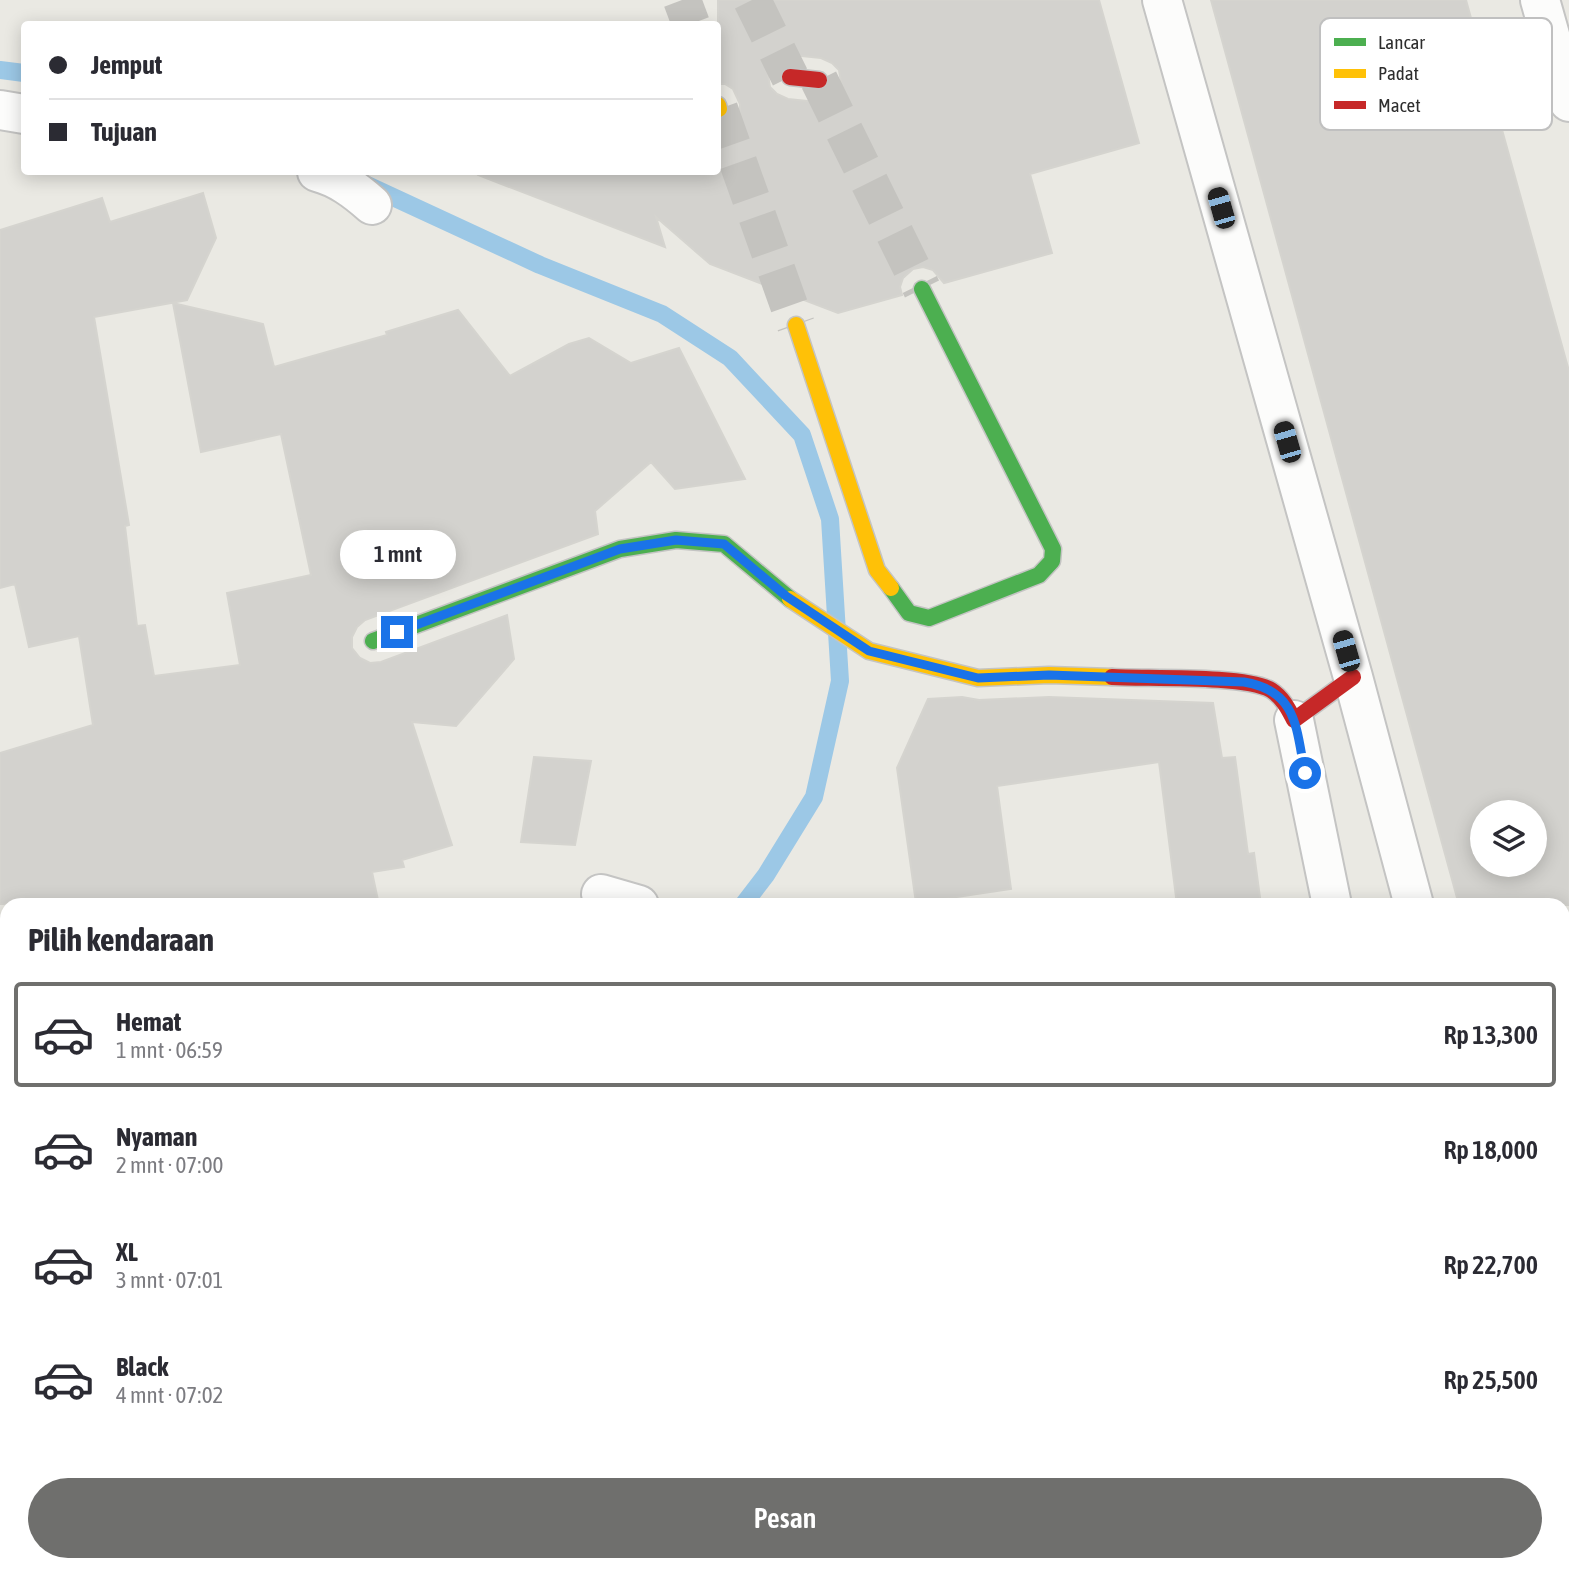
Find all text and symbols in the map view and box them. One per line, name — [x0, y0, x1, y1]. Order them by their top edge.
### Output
legend — [1320, 18, 1552, 130]
text: Lancar — [1378, 31, 1425, 53]
text: Jemput — [91, 50, 162, 80]
text: Padat — [1378, 62, 1419, 84]
text: Macet — [1378, 94, 1421, 116]
text: Tujuan — [91, 117, 157, 147]
car — [1206, 185, 1237, 231]
car — [1272, 419, 1303, 465]
callout: 1 mnt — [339, 530, 455, 580]
text: 1 mnt — [374, 541, 422, 567]
route end — [381, 616, 413, 648]
car — [1331, 628, 1362, 674]
route start — [1289, 757, 1321, 789]
map controls — [1470, 800, 1547, 877]
button: layers — [1470, 800, 1547, 877]
text: Pilih kendaraan — [28, 921, 214, 958]
icon: car — [32, 1003, 95, 1066]
text: Hemat — [116, 1007, 181, 1037]
text: Rp 13,300 — [1443, 1020, 1538, 1050]
text: 1 mnt · 06:59 — [116, 1037, 223, 1063]
icon: car — [32, 1118, 95, 1181]
text: Nyaman — [116, 1122, 197, 1152]
text: Rp 18,000 — [1443, 1135, 1538, 1165]
text: 2 mnt · 07:00 — [116, 1152, 223, 1178]
icon: car — [32, 1233, 95, 1296]
text: XL — [116, 1237, 138, 1267]
text: Rp 22,700 — [1443, 1250, 1538, 1280]
text: 3 mnt · 07:01 — [116, 1267, 223, 1293]
icon: car — [32, 1348, 95, 1411]
text: Black — [116, 1352, 168, 1382]
text: Rp 25,500 — [1443, 1365, 1538, 1395]
text: 4 mnt · 07:02 — [116, 1382, 223, 1408]
button: Pesan — [28, 1478, 1542, 1558]

